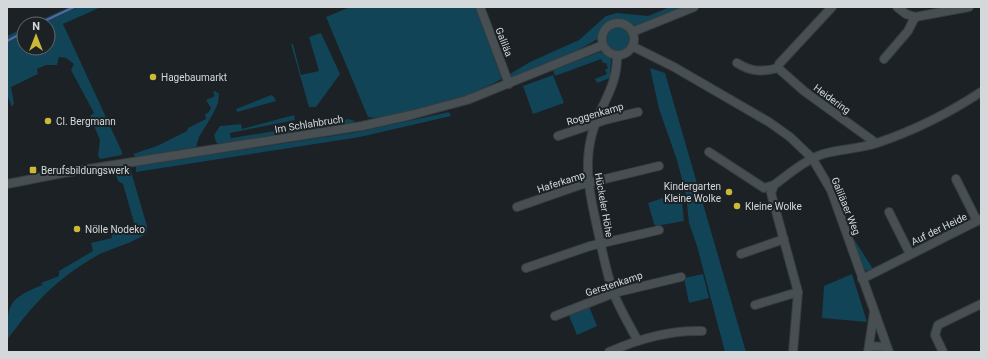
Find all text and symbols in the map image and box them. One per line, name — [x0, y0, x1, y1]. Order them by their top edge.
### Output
north arrow — [16, 16, 56, 56]
text: N — [32, 20, 40, 33]
street label: Galiläa — [493, 26, 515, 58]
marker: Hagebaumarkt — [148, 72, 158, 82]
place label: Hagebaumarkt — [161, 72, 227, 83]
street label: Heidering — [811, 82, 853, 116]
street label: Roggenkamp — [565, 101, 625, 127]
street label: Im Schlahbruch — [274, 113, 344, 135]
marker: Cl. Bergmann — [43, 116, 53, 126]
place label: Cl. Bergmann — [56, 116, 116, 127]
marker: Berufsbildungswerk — [28, 165, 38, 175]
place label: Berufsbildungswerk — [41, 165, 130, 176]
street label: Haferkamp — [536, 169, 587, 195]
street label: Hückeler Höhe — [593, 172, 615, 238]
street label: Galiläaer Weg — [829, 176, 863, 236]
place label: Kindergarten Kleine Wolke — [664, 181, 721, 204]
marker: Kindergarten Kleine Wolke — [724, 187, 734, 197]
marker: Kleine Wolke — [732, 201, 742, 211]
place label: Kleine Wolke — [745, 201, 802, 212]
street label: Auf der Heide — [909, 211, 969, 247]
marker: Nölle Nodeko — [72, 224, 82, 234]
place label: Nölle Nodeko — [85, 224, 145, 235]
street label: Gerstenkamp — [584, 269, 644, 298]

